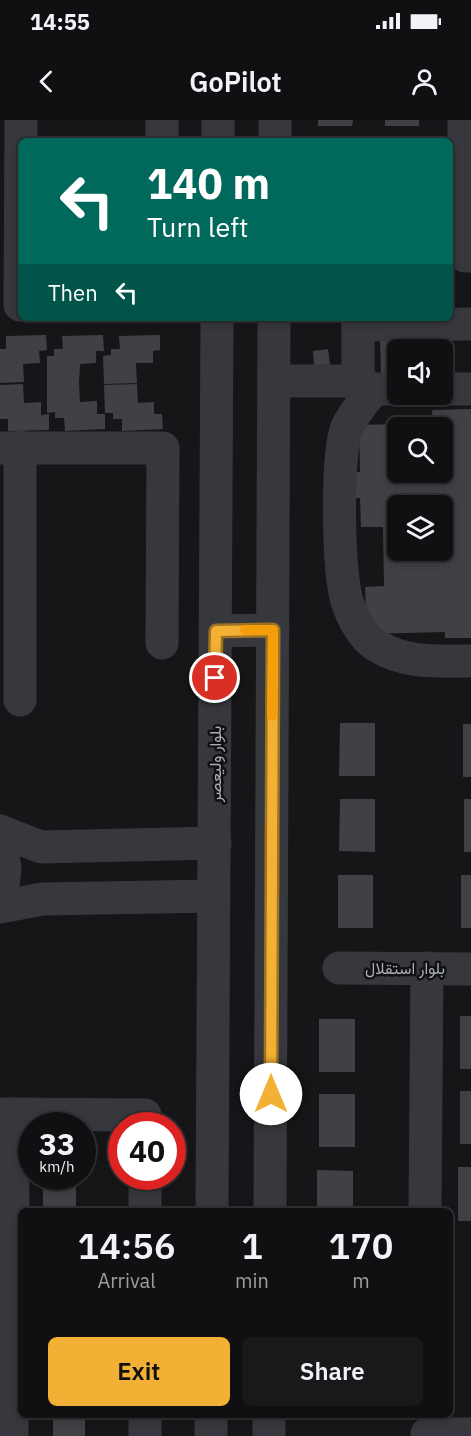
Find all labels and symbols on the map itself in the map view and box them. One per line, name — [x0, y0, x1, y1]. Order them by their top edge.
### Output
pin — [189, 652, 240, 703]
street label: بلوار ولیعصر — [205, 726, 226, 803]
street label: بلوار استقلال — [365, 958, 445, 979]
position arrow — [239, 1062, 303, 1126]
speed limit sign: 40 — [108, 1112, 186, 1190]

